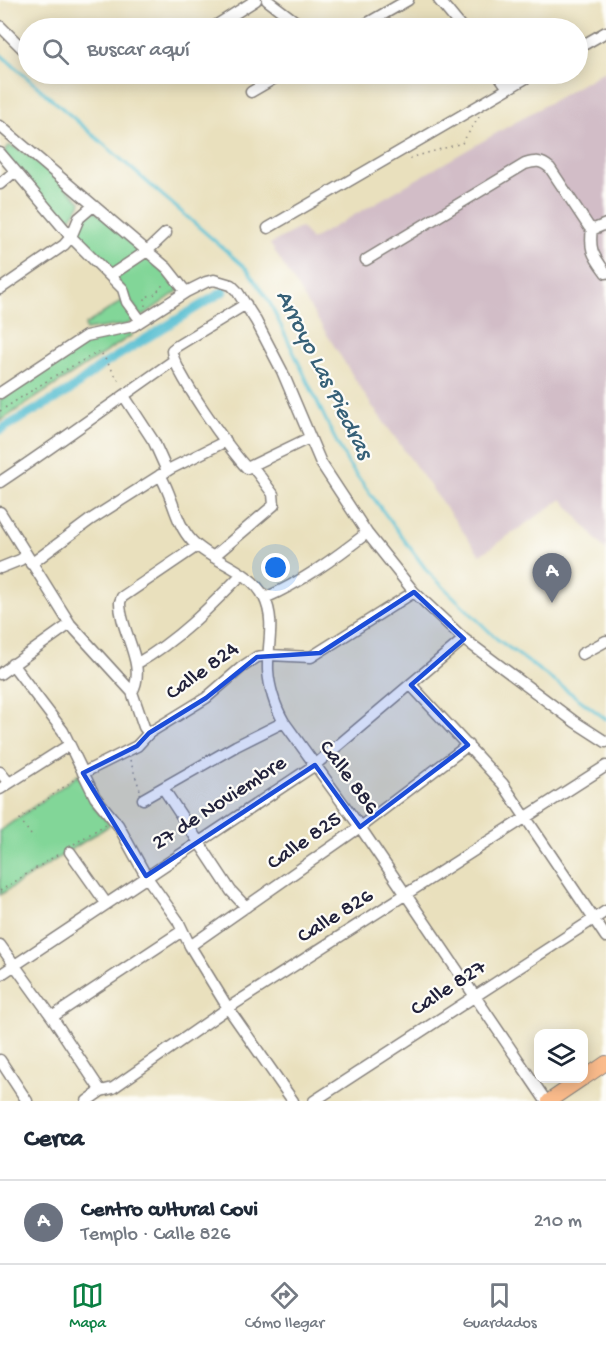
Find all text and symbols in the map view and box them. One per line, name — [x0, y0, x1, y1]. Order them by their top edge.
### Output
search box — [18, 18, 588, 84]
icon: search — [39, 35, 72, 68]
text: Buscar aquí — [87, 38, 190, 64]
water label: Arroyo Las Piedras — [268, 286, 379, 466]
your location — [261, 553, 290, 582]
pin: A — [532, 554, 572, 603]
street label: Calle 824 — [162, 637, 245, 707]
street label: Calle 886 — [312, 736, 384, 821]
street label: 27 de Noviembre — [148, 751, 293, 857]
street label: Calle 825 — [263, 807, 347, 877]
street label: Calle 826 — [293, 883, 379, 950]
street label: Calle 827 — [406, 955, 492, 1023]
map controls — [534, 1029, 588, 1083]
button: layers — [534, 1029, 588, 1083]
text: Cerca — [24, 1125, 84, 1156]
text: Centro cultural Covi — [81, 1198, 258, 1224]
text: A — [38, 1211, 49, 1234]
text: 210 m — [534, 1211, 582, 1234]
text: Templo · Calle 826 — [81, 1224, 230, 1247]
tab: Mapa — [69, 1279, 106, 1334]
tab: Cómo llegar — [245, 1279, 324, 1334]
tab: Guardados — [463, 1279, 537, 1334]

